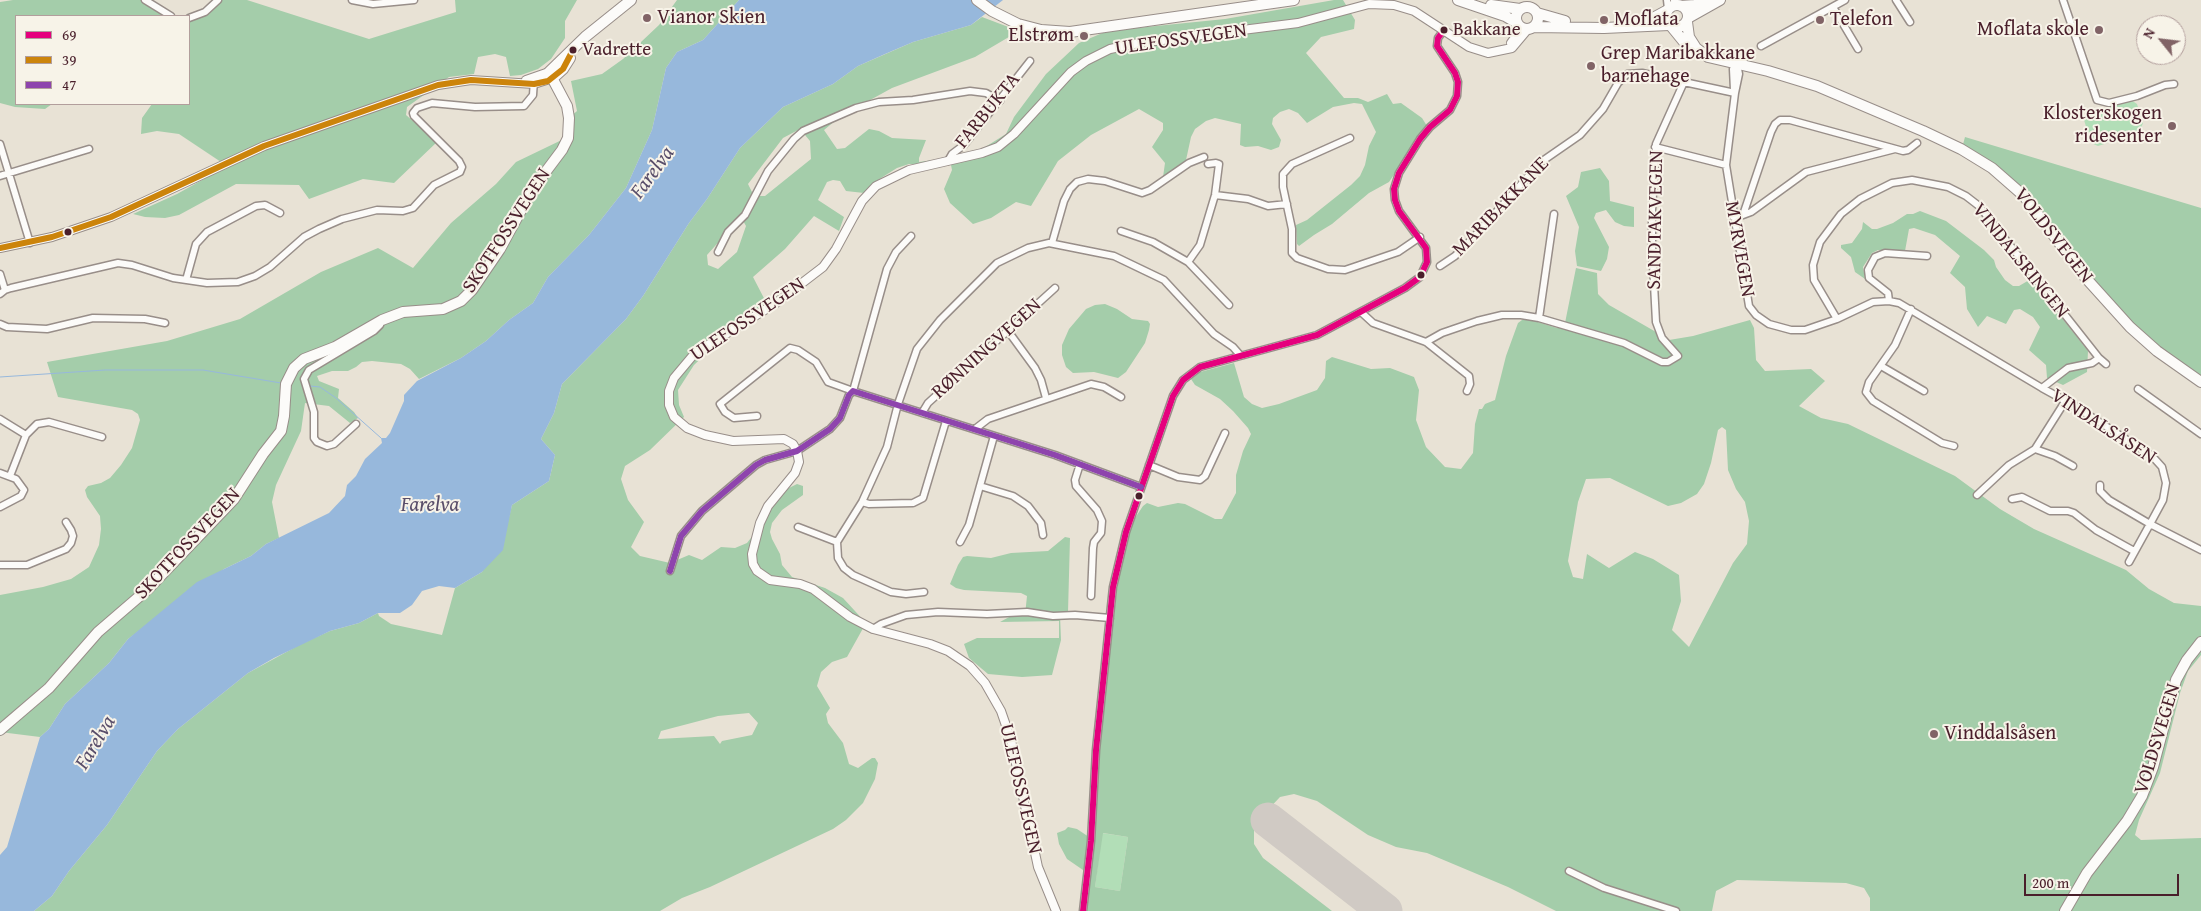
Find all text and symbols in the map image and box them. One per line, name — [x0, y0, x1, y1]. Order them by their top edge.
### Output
place label: Vianor Skien — [657, 6, 765, 30]
place label: Moflata — [1614, 8, 1679, 32]
place label: Telefon — [1830, 8, 1893, 32]
marker: Vianor Skien — [641, 12, 653, 24]
marker: Moflata — [1598, 14, 1610, 26]
marker: Telefon — [1814, 14, 1826, 26]
legend — [15, 15, 190, 105]
north arrow — [2136, 15, 2186, 65]
place label: Moflata skole — [1977, 18, 2089, 42]
street label: ULEFOSSVEGEN — [1114, 19, 1248, 61]
place label: Bakkane — [1453, 19, 1521, 41]
text: 69 — [62, 24, 76, 45]
place label: Elstrøm — [1008, 24, 1074, 48]
marker: Moflata skole — [2093, 24, 2105, 36]
text: N — [2138, 24, 2160, 42]
marker: Bakkane — [1439, 25, 1449, 35]
marker: Elstrøm — [1078, 30, 1090, 42]
place label: Vadrette — [582, 39, 651, 61]
place label: Grep Maribakkane barnehage — [1601, 42, 1755, 89]
marker: Vadrette — [568, 45, 578, 55]
text: 39 — [62, 49, 76, 70]
marker: Grep Maribakkane barnehage — [1585, 60, 1597, 72]
street label: FARBUKTA — [950, 68, 1026, 154]
text: 47 — [62, 74, 76, 95]
place label: Klosterskogen ridesenter — [2043, 102, 2162, 149]
marker: Klosterskogen ridesenter — [2166, 120, 2178, 132]
water label: Farelva — [626, 142, 680, 204]
street label: SANDTAKVEGEN — [1643, 150, 1669, 290]
street label: MARIBAKKANE — [1448, 152, 1554, 262]
street label: SKOTFOSSVEGEN — [458, 164, 556, 298]
street label: VOLDSVEGEN — [2008, 184, 2098, 288]
street label: MYRVEGEN — [1719, 199, 1759, 299]
street label: VINDALSRINGEN — [1966, 199, 2074, 323]
unlabelled marker — [63, 227, 73, 237]
unlabelled marker — [1416, 270, 1426, 280]
street label: ULEFOSSVEGEN — [686, 273, 810, 367]
street label: RØNNINGVEGEN — [927, 294, 1047, 404]
street label: VINDALSÅSEN — [2046, 384, 2160, 470]
street label: SKOTFOSSVEGEN — [130, 483, 246, 605]
unlabelled marker — [1134, 491, 1144, 501]
water label: Farelva — [401, 493, 459, 519]
street label: VOLDSVEGEN — [2130, 681, 2186, 797]
water label: Farelva — [70, 712, 122, 774]
street label: ULEFOSSVEGEN — [993, 722, 1047, 856]
place label: Vinddalsåsen — [1944, 722, 2056, 746]
marker: Vinddalsåsen — [1928, 728, 1940, 740]
scale bar — [2026, 864, 2181, 896]
text: 200 m — [2032, 872, 2069, 893]

